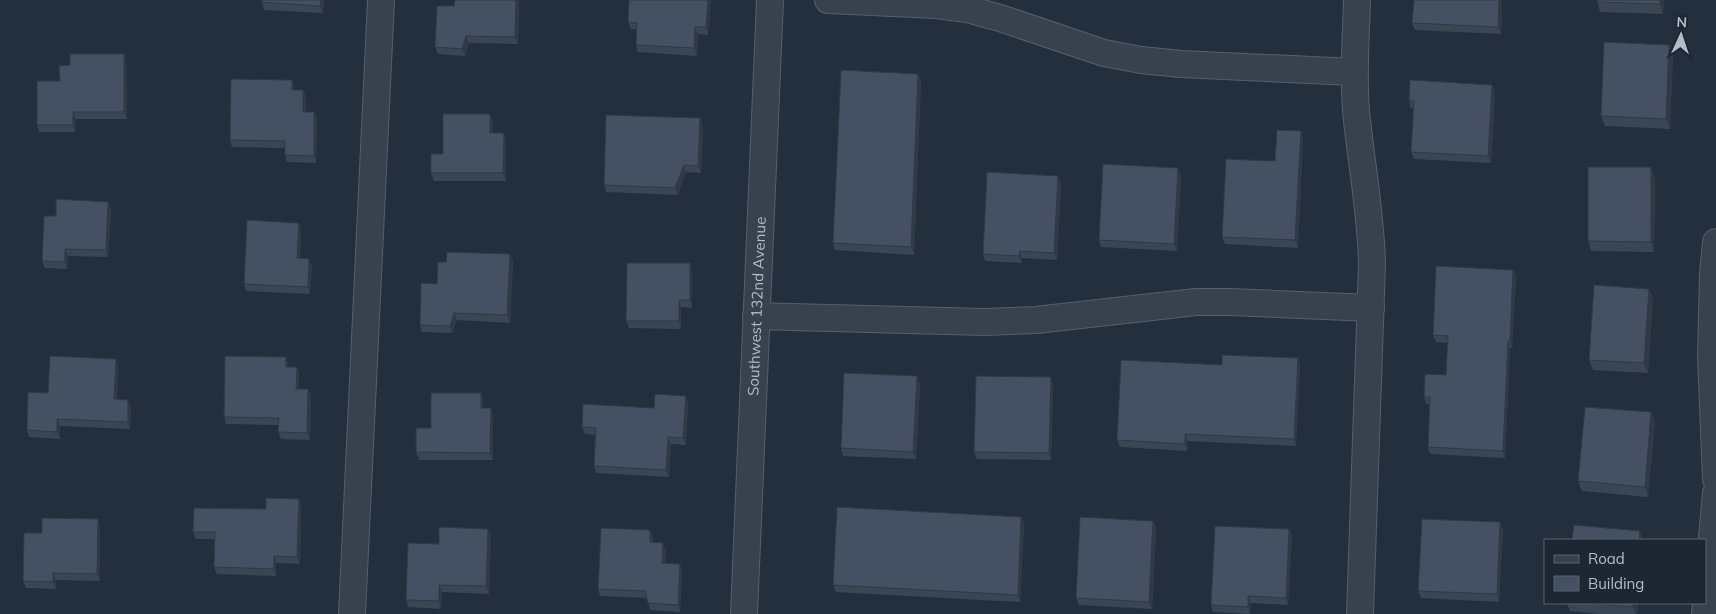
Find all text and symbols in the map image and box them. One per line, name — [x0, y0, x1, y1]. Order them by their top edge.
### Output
north arrow — [1656, 10, 1706, 60]
text: N — [1676, 13, 1687, 31]
street label: Southwest 132nd Avenue — [743, 216, 770, 396]
legend — [1544, 539, 1706, 604]
text: Road — [1588, 549, 1625, 568]
text: Building — [1588, 574, 1644, 593]

